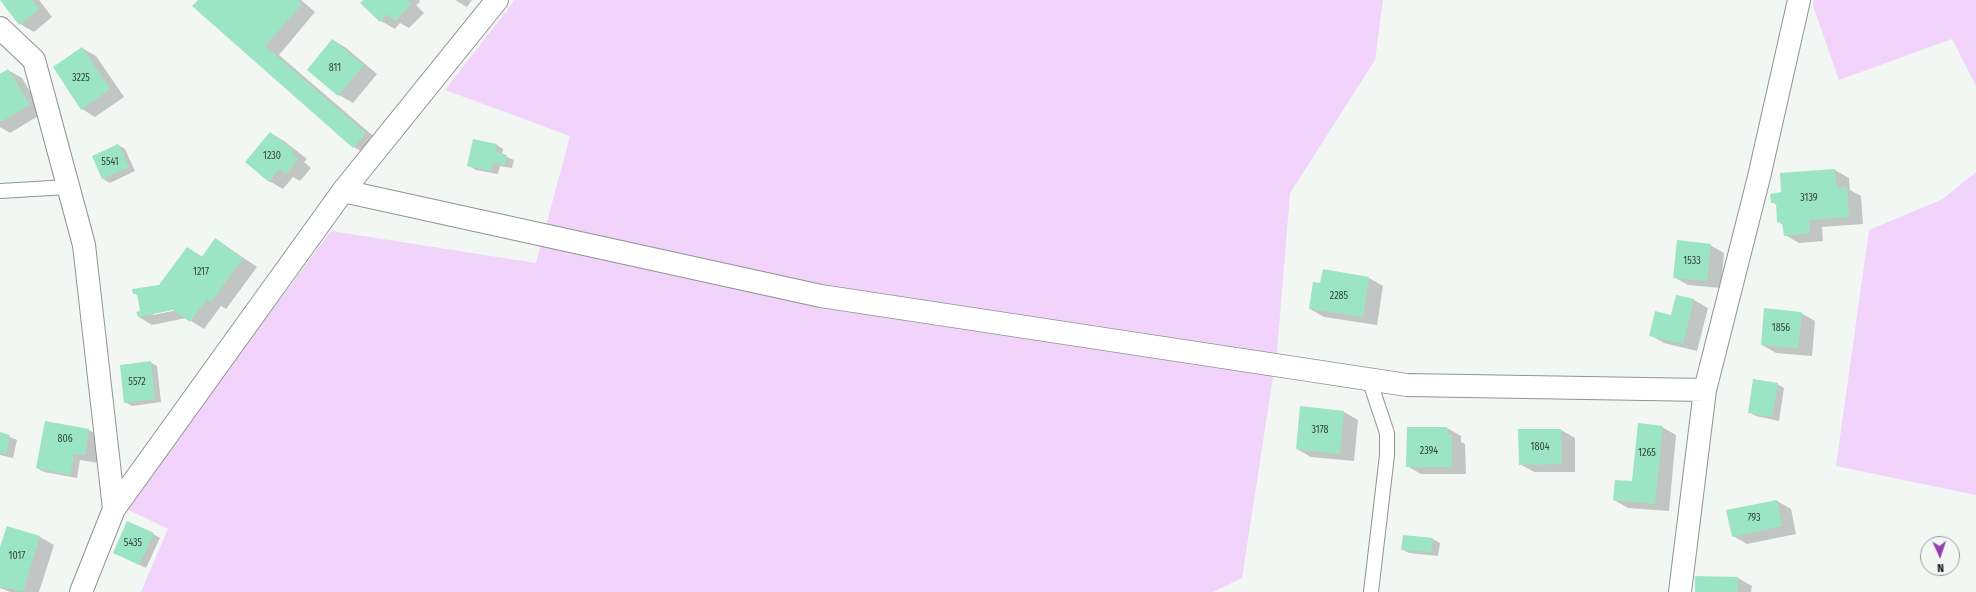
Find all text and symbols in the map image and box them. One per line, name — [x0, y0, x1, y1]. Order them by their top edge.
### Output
house number: 811 — [329, 62, 341, 74]
house number: 3225 — [72, 72, 90, 84]
house number: 1230 — [263, 150, 281, 162]
house number: 5541 — [101, 156, 119, 168]
house number: 3139 — [1800, 192, 1818, 204]
house number: 1533 — [1683, 255, 1701, 267]
house number: 1217 — [193, 266, 209, 278]
house number: 2285 — [1330, 290, 1348, 302]
house number: 1856 — [1772, 322, 1790, 334]
house number: 5572 — [128, 376, 146, 388]
house number: 3178 — [1311, 424, 1329, 436]
house number: 806 — [57, 433, 73, 445]
house number: 1804 — [1531, 441, 1549, 453]
house number: 2394 — [1420, 445, 1438, 457]
house number: 1265 — [1638, 447, 1656, 459]
house number: 793 — [1747, 512, 1761, 524]
north arrow — [1920, 536, 1960, 576]
house number: 5435 — [124, 537, 142, 549]
house number: 1017 — [9, 550, 25, 562]
text: N — [1937, 561, 1944, 574]

